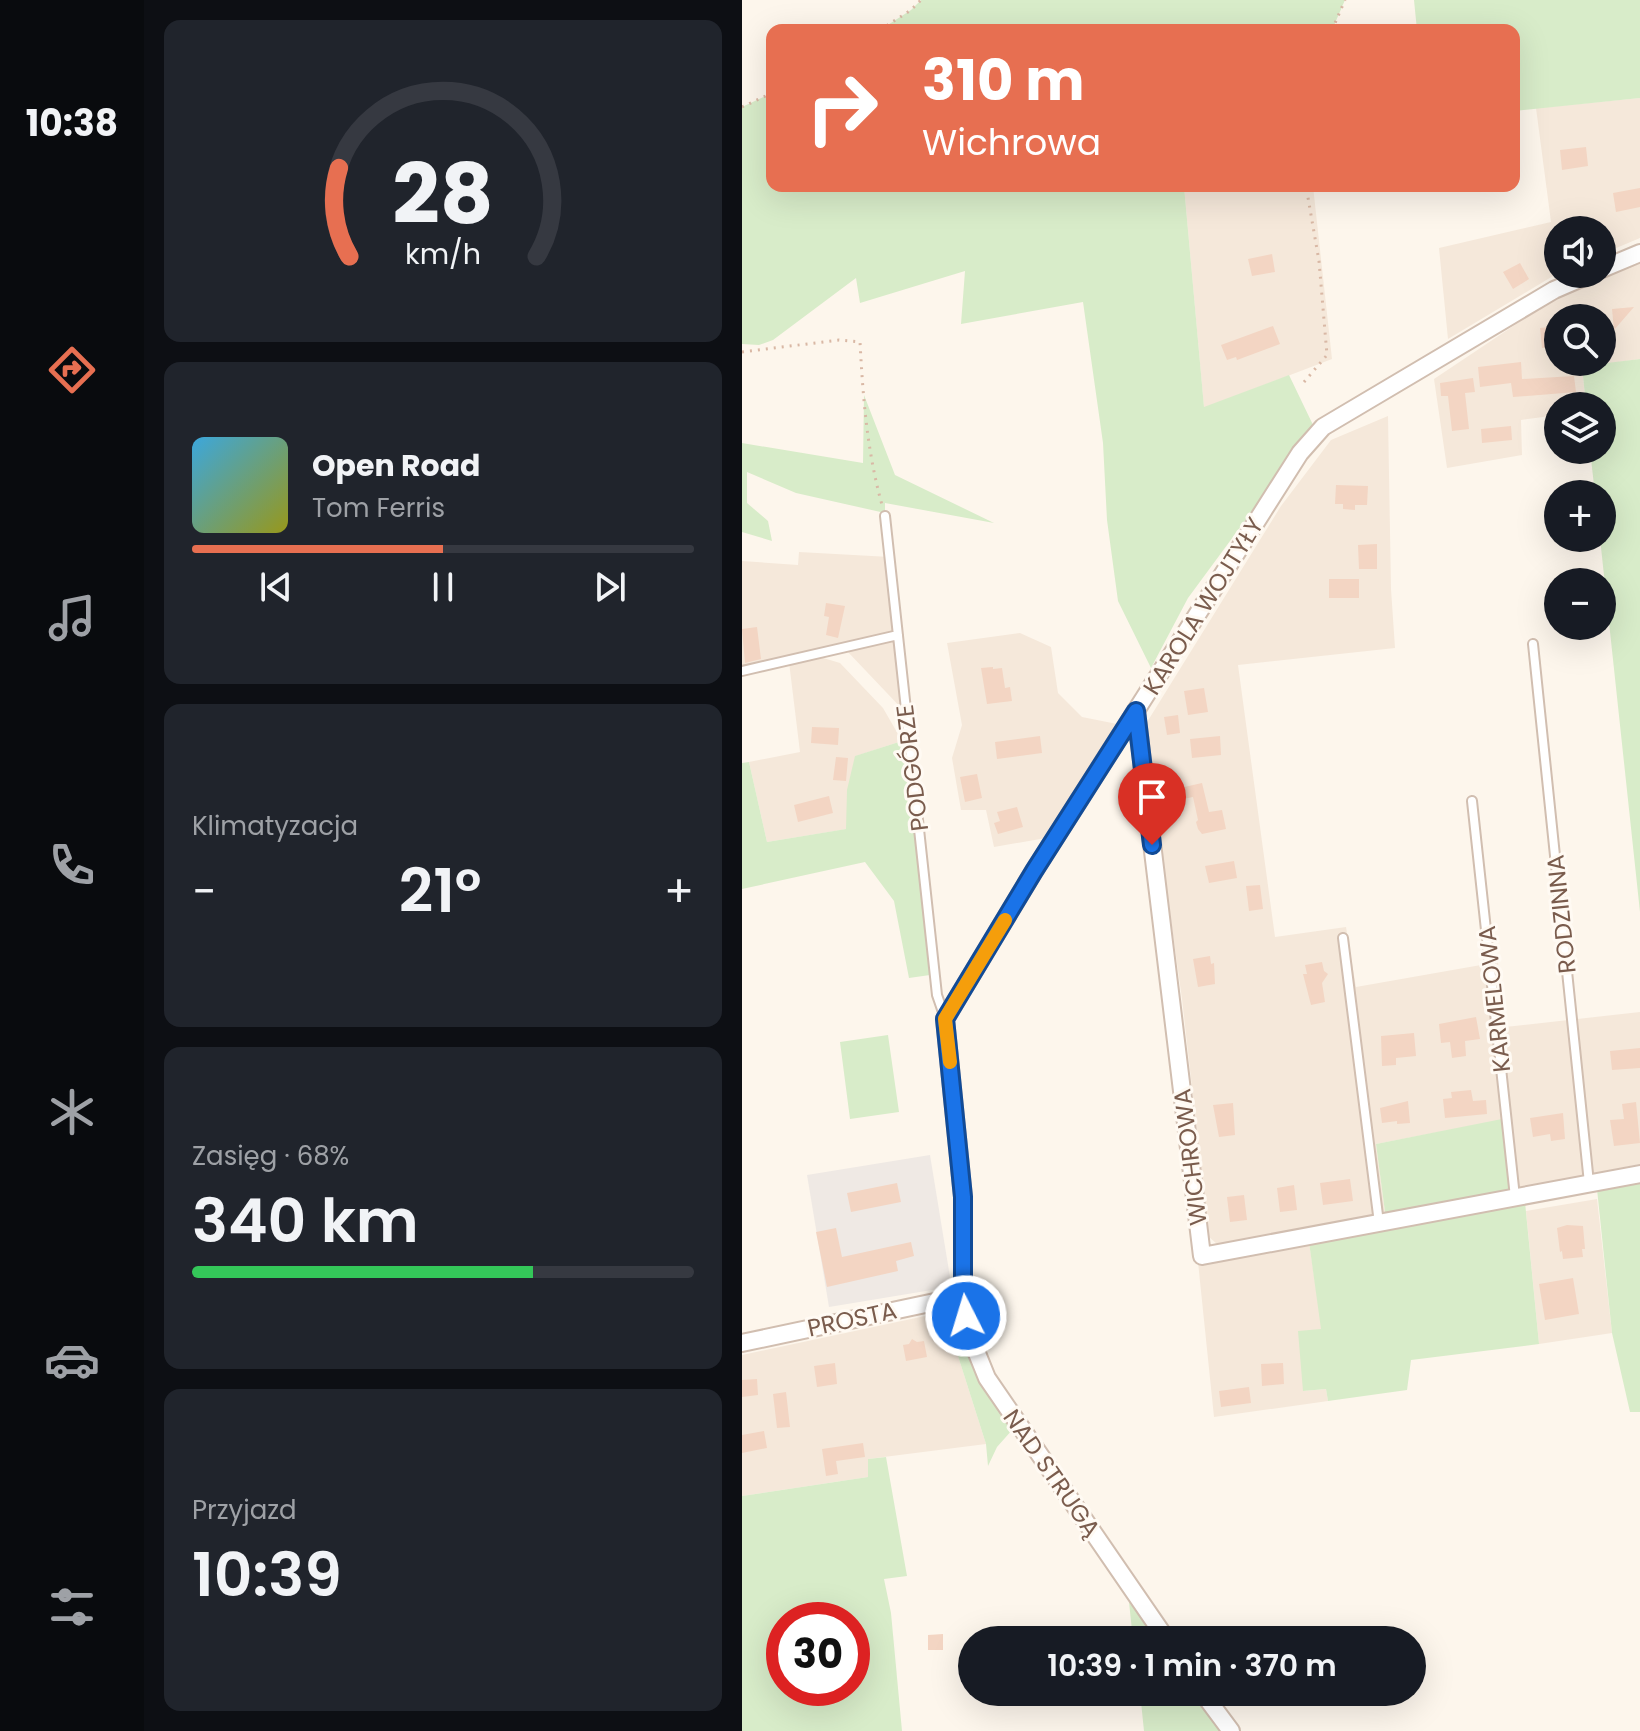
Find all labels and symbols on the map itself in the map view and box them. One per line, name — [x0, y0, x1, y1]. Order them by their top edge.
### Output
street label: KAROLA WOJTYŁY — [1135, 511, 1271, 701]
street label: PODGÓRZE — [888, 703, 936, 833]
pin — [1118, 763, 1186, 845]
street label: RODZINNA — [1538, 853, 1584, 975]
street label: KARMELOWA — [1470, 924, 1518, 1074]
street label: WICHROWA — [1165, 1087, 1215, 1227]
position arrow — [924, 1274, 1008, 1358]
street label: PROSTA — [804, 1293, 900, 1345]
street label: NAD STRUGĄ — [996, 1402, 1108, 1544]
speed limit sign: 30 — [766, 1602, 870, 1706]

